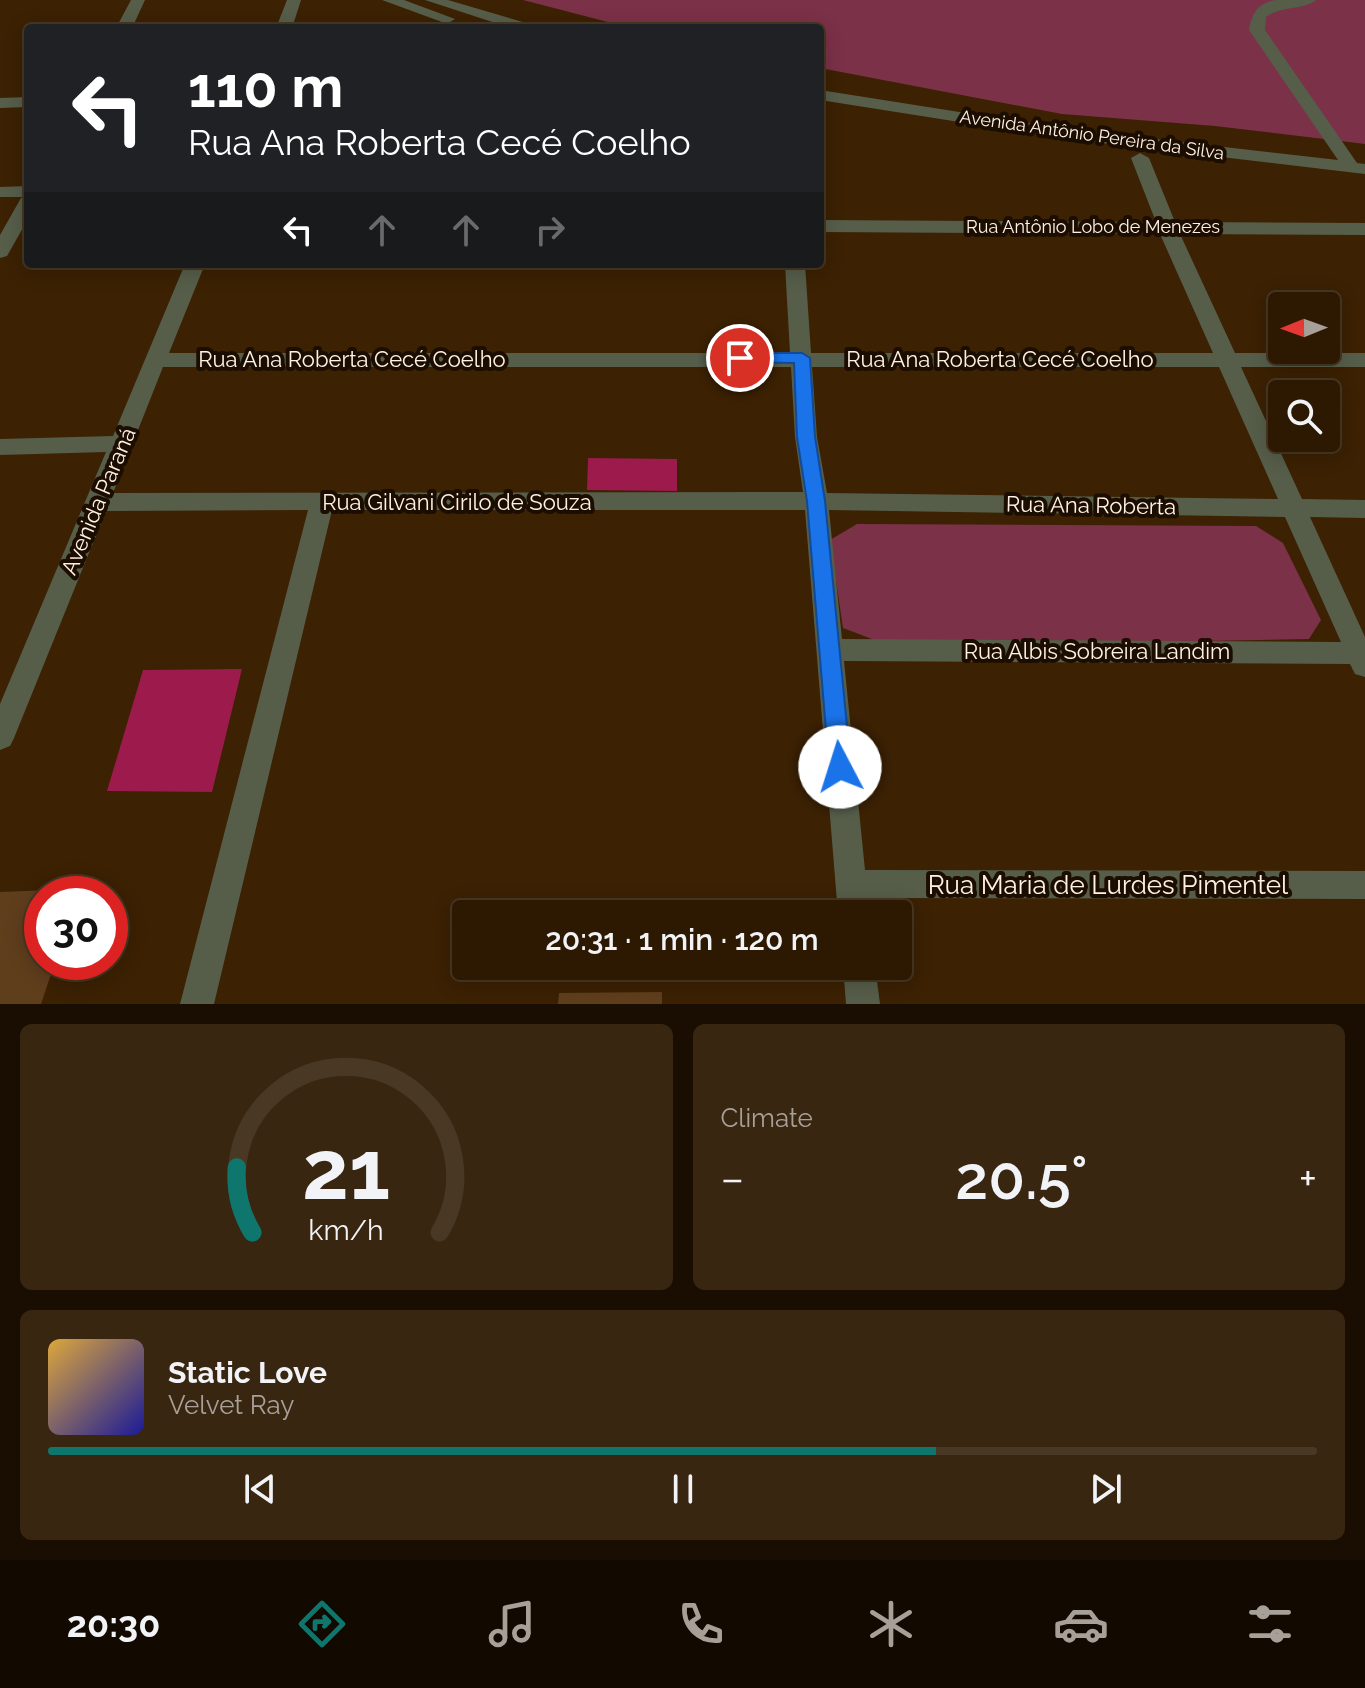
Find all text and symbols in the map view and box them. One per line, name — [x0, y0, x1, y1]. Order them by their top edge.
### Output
text: 110 m — [188, 54, 343, 120]
icon: left — [56, 56, 160, 160]
street label: Avenida Antônio Pereira da Silva — [959, 106, 1226, 163]
text: Rua Ana Roberta Cecé Coelho — [188, 121, 691, 163]
icon: left — [276, 208, 320, 252]
icon: ahead — [360, 208, 404, 252]
icon: ahead — [444, 208, 488, 252]
icon: right — [528, 208, 572, 252]
street label: Rua Antônio Lobo de Menezes — [966, 216, 1220, 237]
north arrow — [1268, 292, 1340, 364]
map controls — [1268, 292, 1340, 452]
pin — [706, 324, 774, 392]
icon: arrive — [718, 336, 762, 380]
street label: Rua Ana Roberta Cecé Coelho — [198, 346, 506, 372]
street label: Rua Ana Roberta Cecé Coelho — [846, 346, 1154, 372]
button: search — [1268, 380, 1340, 452]
street label: Avenida Paraná — [55, 424, 141, 578]
street label: Rua Gilvani Cirilo de Souza — [322, 489, 592, 515]
street label: Rua Ana Roberta — [1006, 491, 1176, 519]
street label: Rua Albis Sobreira Landim — [964, 638, 1230, 664]
position arrow — [798, 725, 882, 809]
street label: Rua Maria de Lurdes Pimentel — [928, 870, 1289, 900]
speed limit sign: 30 — [24, 876, 128, 980]
text: 20:31 · 1 min · 120 m — [545, 922, 819, 957]
text: Climate — [721, 1103, 813, 1133]
text: 21 — [302, 1121, 390, 1218]
text: 20.5° — [955, 1143, 1088, 1213]
text: − — [721, 1153, 744, 1204]
text: + — [1299, 1153, 1317, 1204]
text: km/h — [309, 1213, 384, 1247]
text: Static Love — [168, 1355, 327, 1390]
text: Velvet Ray — [168, 1390, 294, 1420]
icon: previous — [238, 1467, 282, 1511]
icon: pause — [661, 1467, 705, 1511]
icon: next — [1084, 1467, 1128, 1511]
icon: directions — [294, 1596, 350, 1652]
icon: music — [484, 1596, 540, 1652]
icon: phone — [673, 1596, 729, 1652]
icon: climate — [863, 1596, 919, 1652]
icon: car — [1053, 1596, 1109, 1652]
icon: filters — [1242, 1596, 1298, 1652]
text: 20:30 — [67, 1603, 160, 1645]

